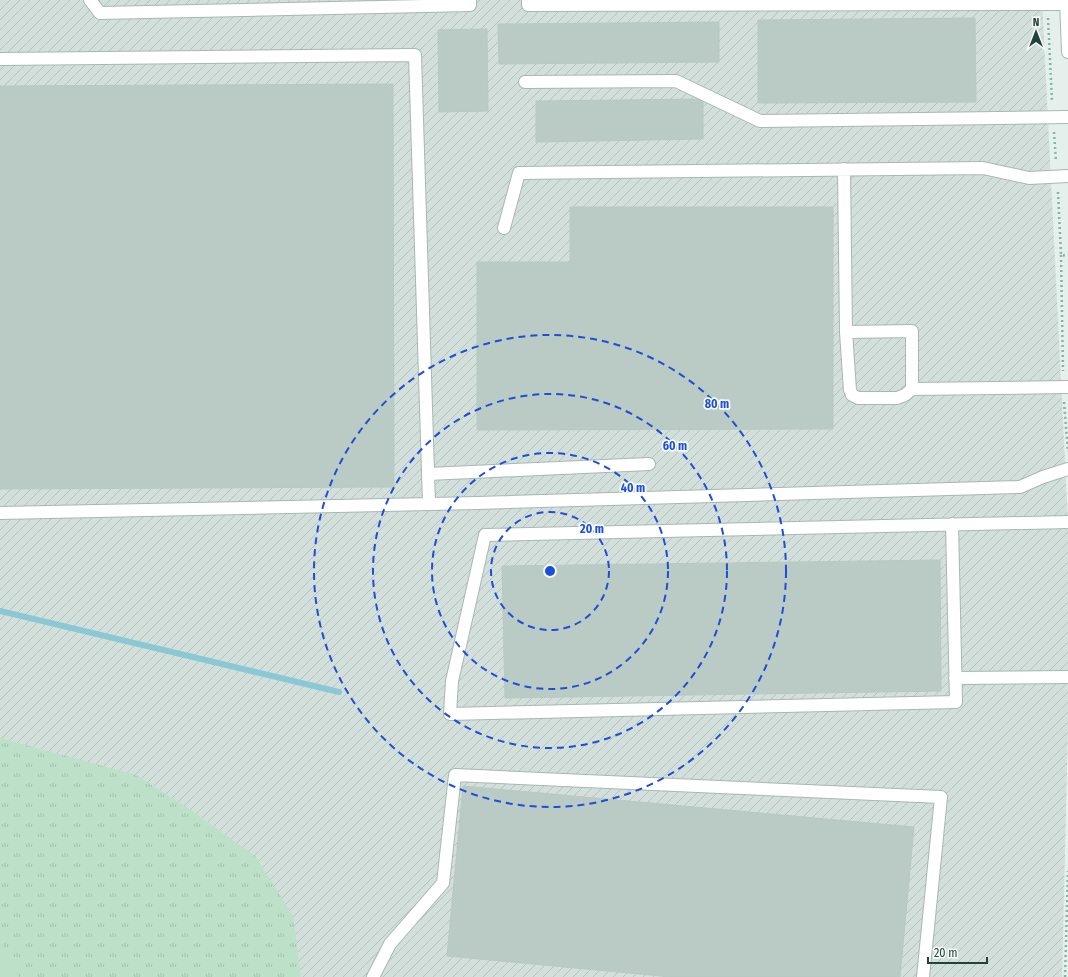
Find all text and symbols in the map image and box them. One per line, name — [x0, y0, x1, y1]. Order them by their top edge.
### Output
north arrow — [1016, 12, 1056, 52]
text: N — [1033, 16, 1039, 29]
text: 80 m — [705, 397, 729, 411]
text: 60 m — [663, 439, 687, 453]
text: 40 m — [621, 481, 645, 495]
text: 20 m — [579, 522, 604, 536]
centre of rings — [543, 564, 557, 578]
scale bar — [928, 939, 987, 965]
text: 20 m — [934, 946, 958, 960]

